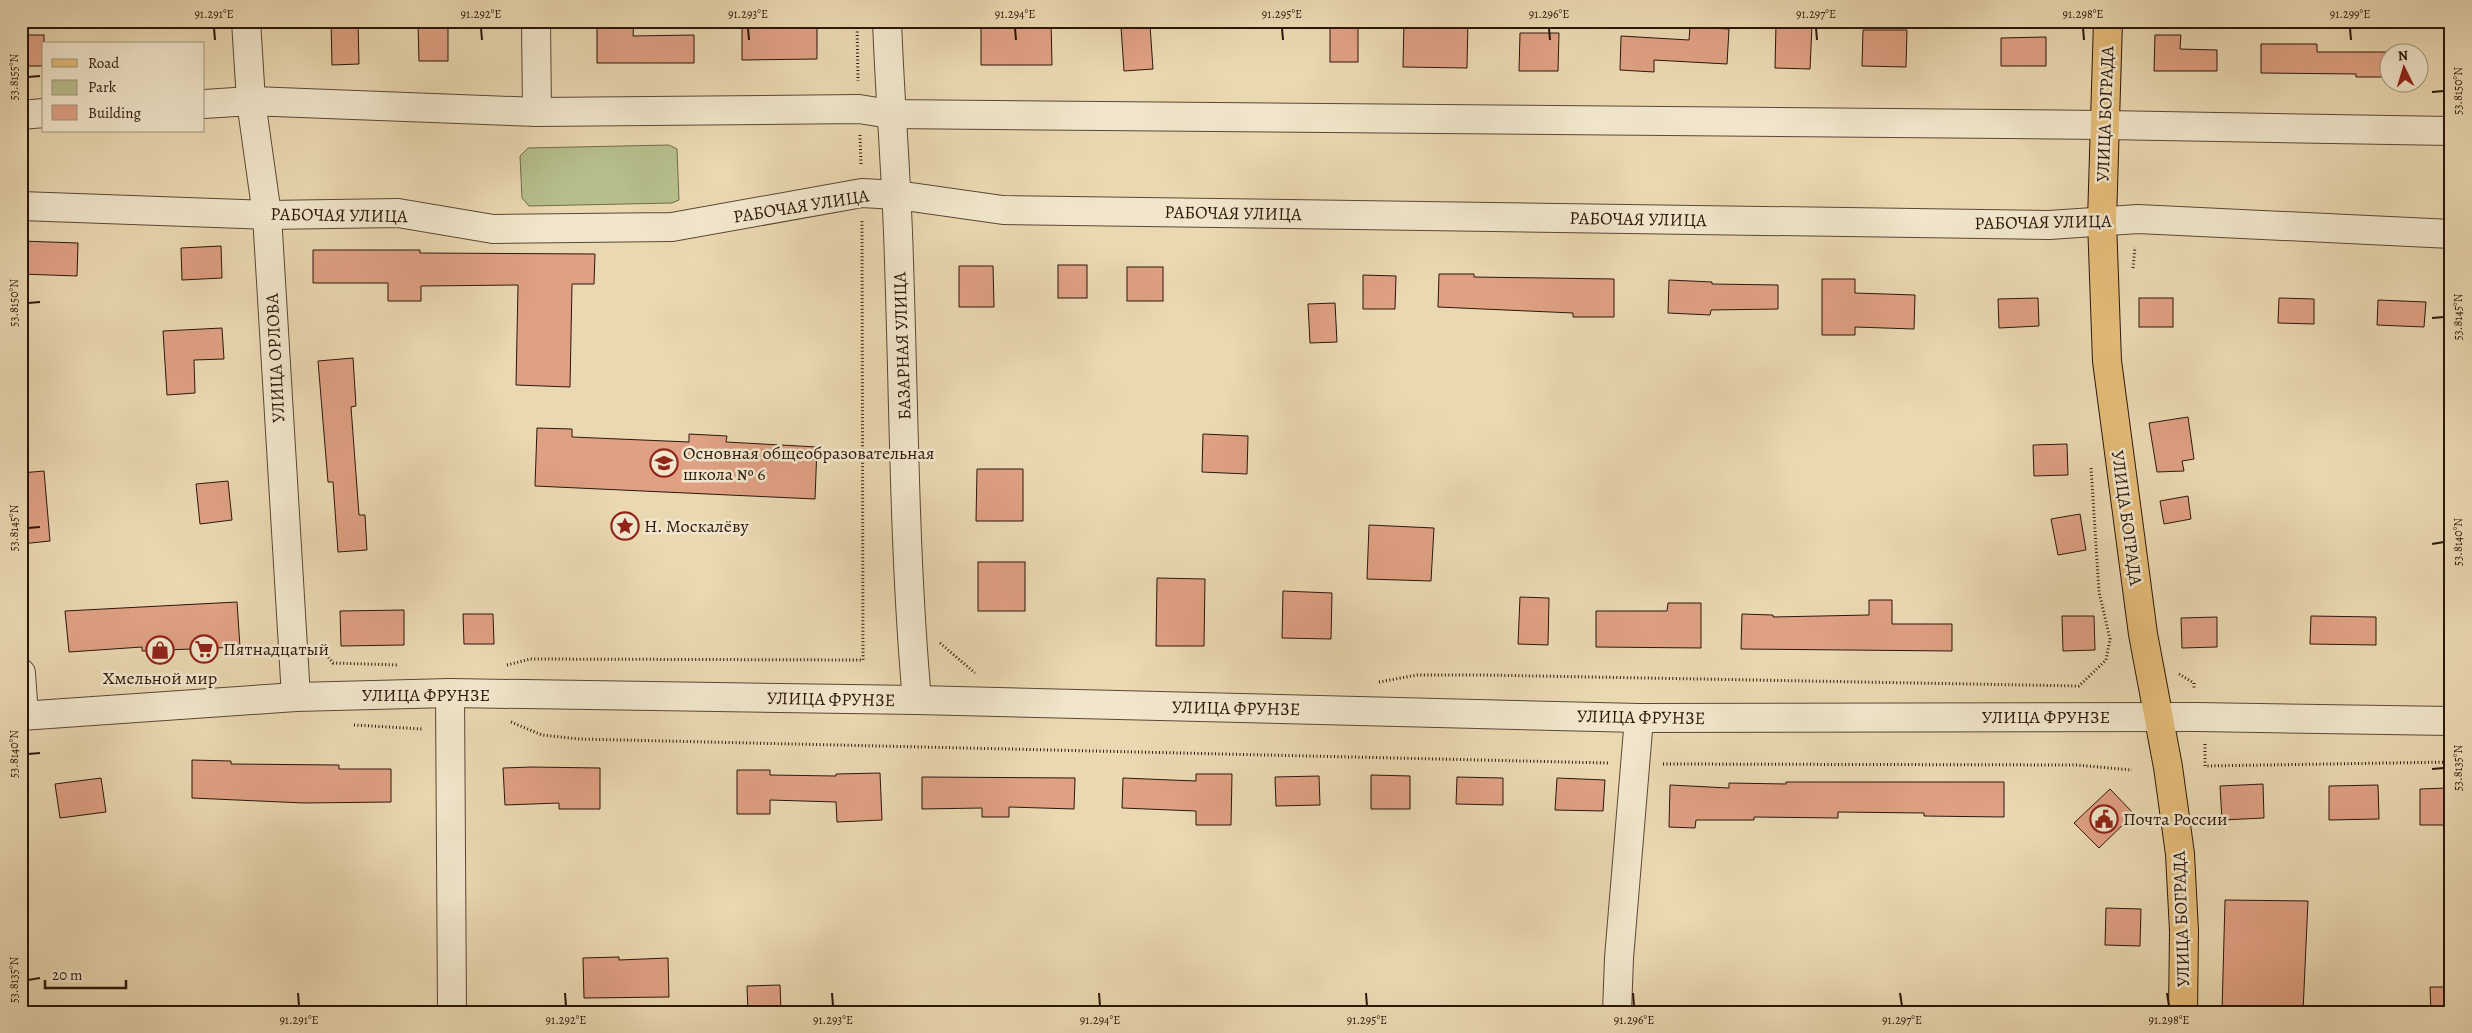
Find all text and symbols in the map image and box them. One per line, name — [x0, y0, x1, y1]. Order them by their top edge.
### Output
text: 91.291°E — [194, 6, 234, 22]
text: 91.292°E — [461, 6, 501, 22]
text: 91.293°E — [728, 6, 768, 22]
text: 91.294°E — [995, 6, 1035, 22]
text: 91.295°E — [1262, 6, 1302, 22]
text: 91.296°E — [1529, 6, 1569, 22]
text: 91.297°E — [1796, 6, 1836, 22]
text: 91.298°E — [2063, 6, 2103, 22]
text: 91.299°E — [2330, 6, 2370, 22]
legend — [42, 42, 205, 132]
north arrow — [2380, 42, 2430, 92]
street label: УЛИЦА БОГРАДА — [2091, 45, 2119, 183]
text: N — [2397, 46, 2409, 65]
text: 53.8155°N — [6, 53, 22, 100]
text: Road — [88, 53, 120, 73]
text: 53.8150°N — [2450, 67, 2466, 115]
text: Park — [88, 77, 117, 97]
text: Building — [88, 103, 141, 123]
street label: РАБОЧАЯ УЛИЦА — [731, 183, 871, 229]
street label: РАБОЧАЯ УЛИЦА — [1164, 200, 1302, 226]
street label: РАБОЧАЯ УЛИЦА — [270, 202, 408, 228]
street label: РАБОЧАЯ УЛИЦА — [1569, 206, 1707, 232]
street label: РАБОЧАЯ УЛИЦА — [1974, 209, 2112, 235]
street label: БАЗАРНАЯ УЛИЦА — [887, 271, 917, 420]
text: 53.8150°N — [6, 279, 22, 327]
street label: УЛИЦА ОРЛОВА — [260, 292, 290, 423]
text: 53.8145°N — [2450, 293, 2466, 340]
place label: Основная общеобразовательная школа № 6 — [683, 441, 934, 486]
school or university icon: Основная общеобразовательная школа № 6 — [649, 448, 679, 478]
street label: УЛИЦА БОГРАДА — [2106, 449, 2148, 588]
text: 53.8145°N — [6, 504, 22, 551]
place icon: Н. Москалёву — [610, 511, 640, 541]
place label: Н. Москалёву — [644, 514, 749, 538]
text: 53.8140°N — [2450, 518, 2466, 566]
supermarket icon: Пятнадцатый — [189, 634, 219, 664]
shop icon: Хмельной мир — [145, 635, 175, 665]
place label: Пятнадцатый — [223, 637, 329, 661]
place label: Хмельной мир — [103, 666, 217, 690]
street label: УЛИЦА ФРУНЗЕ — [362, 683, 490, 707]
street label: УЛИЦА ФРУНЗЕ — [767, 686, 895, 712]
street label: УЛИЦА ФРУНЗЕ — [1172, 695, 1300, 721]
street label: УЛИЦА ФРУНЗЕ — [1577, 704, 1705, 730]
street label: УЛИЦА ФРУНЗЕ — [1982, 705, 2110, 729]
text: 53.8140°N — [6, 730, 22, 778]
text: 53.8135°N — [2450, 745, 2466, 791]
public building icon: Почта России — [2089, 804, 2119, 834]
place label: Почта России — [2123, 807, 2228, 831]
street label: УЛИЦА БОГРАДА — [2167, 850, 2195, 988]
text: 53.8135°N — [6, 957, 22, 1003]
scale bar — [45, 958, 126, 990]
text: 20 m — [52, 965, 83, 985]
text: 91.291°E — [279, 1012, 319, 1028]
text: 91.292°E — [546, 1012, 586, 1028]
text: 91.293°E — [813, 1012, 853, 1028]
text: 91.294°E — [1080, 1012, 1120, 1028]
text: 91.295°E — [1347, 1012, 1387, 1028]
text: 91.296°E — [1614, 1012, 1654, 1028]
text: 91.297°E — [1882, 1012, 1922, 1028]
text: 91.298°E — [2149, 1012, 2189, 1028]

